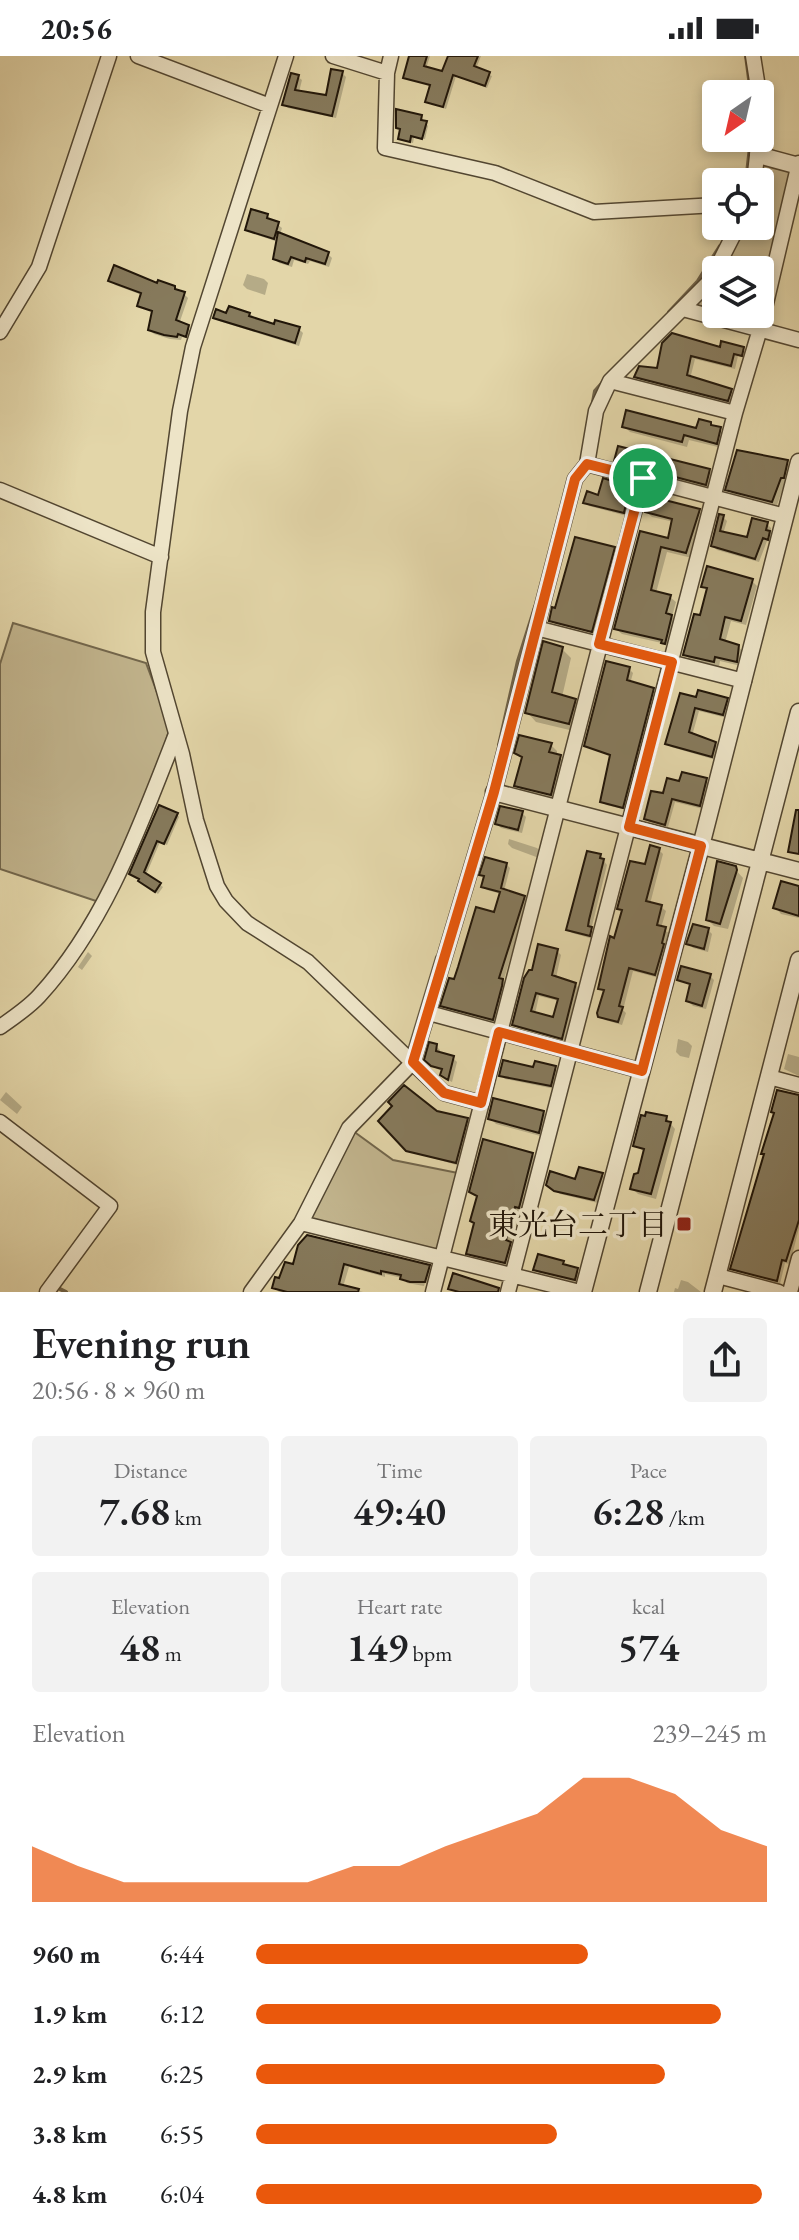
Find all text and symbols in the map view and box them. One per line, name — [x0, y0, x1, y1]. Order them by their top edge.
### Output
text: 20:56 — [40, 9, 112, 48]
north arrow — [702, 80, 774, 152]
map controls — [702, 80, 774, 328]
button: locate — [702, 168, 774, 240]
button: layers — [702, 256, 774, 328]
pin — [609, 444, 677, 512]
icon: arrive — [621, 456, 665, 500]
place label: 東光台二丁目 — [488, 1205, 668, 1244]
marker: 東光台二丁目 — [675, 1215, 693, 1233]
text: Evening run — [32, 1314, 251, 1371]
button: share — [683, 1318, 767, 1402]
text: 20:56 · 8 × 960 m — [32, 1373, 205, 1407]
text: Distance — [114, 1456, 187, 1485]
text: Time — [377, 1456, 422, 1485]
text: Pace — [630, 1456, 667, 1485]
text: 7.68 — [99, 1485, 170, 1537]
text: 49:40 — [353, 1485, 446, 1537]
text: 6:28 — [592, 1485, 664, 1537]
text: km — [170, 1503, 202, 1532]
text: /km — [664, 1503, 705, 1532]
text: Elevation — [111, 1592, 190, 1621]
text: Heart rate — [357, 1592, 442, 1621]
text: kcal — [632, 1592, 665, 1621]
text: 48 — [119, 1621, 160, 1673]
text: 149 — [347, 1621, 408, 1673]
text: 574 — [618, 1621, 679, 1673]
text: m — [160, 1639, 182, 1668]
text: bpm — [408, 1639, 452, 1668]
text: Elevation — [32, 1716, 126, 1750]
text: 239–245 m — [652, 1716, 767, 1750]
text: 960 m — [32, 1937, 100, 1971]
text: 6:44 — [160, 1937, 204, 1971]
text: 1.9 km — [32, 1997, 107, 2031]
text: 6:12 — [160, 1997, 204, 2031]
text: 2.9 km — [32, 2057, 107, 2091]
text: 6:25 — [160, 2057, 204, 2091]
text: 3.8 km — [32, 2117, 107, 2151]
text: 6:55 — [160, 2117, 204, 2151]
text: 4.8 km — [32, 2177, 107, 2211]
text: 6:04 — [160, 2177, 204, 2211]

